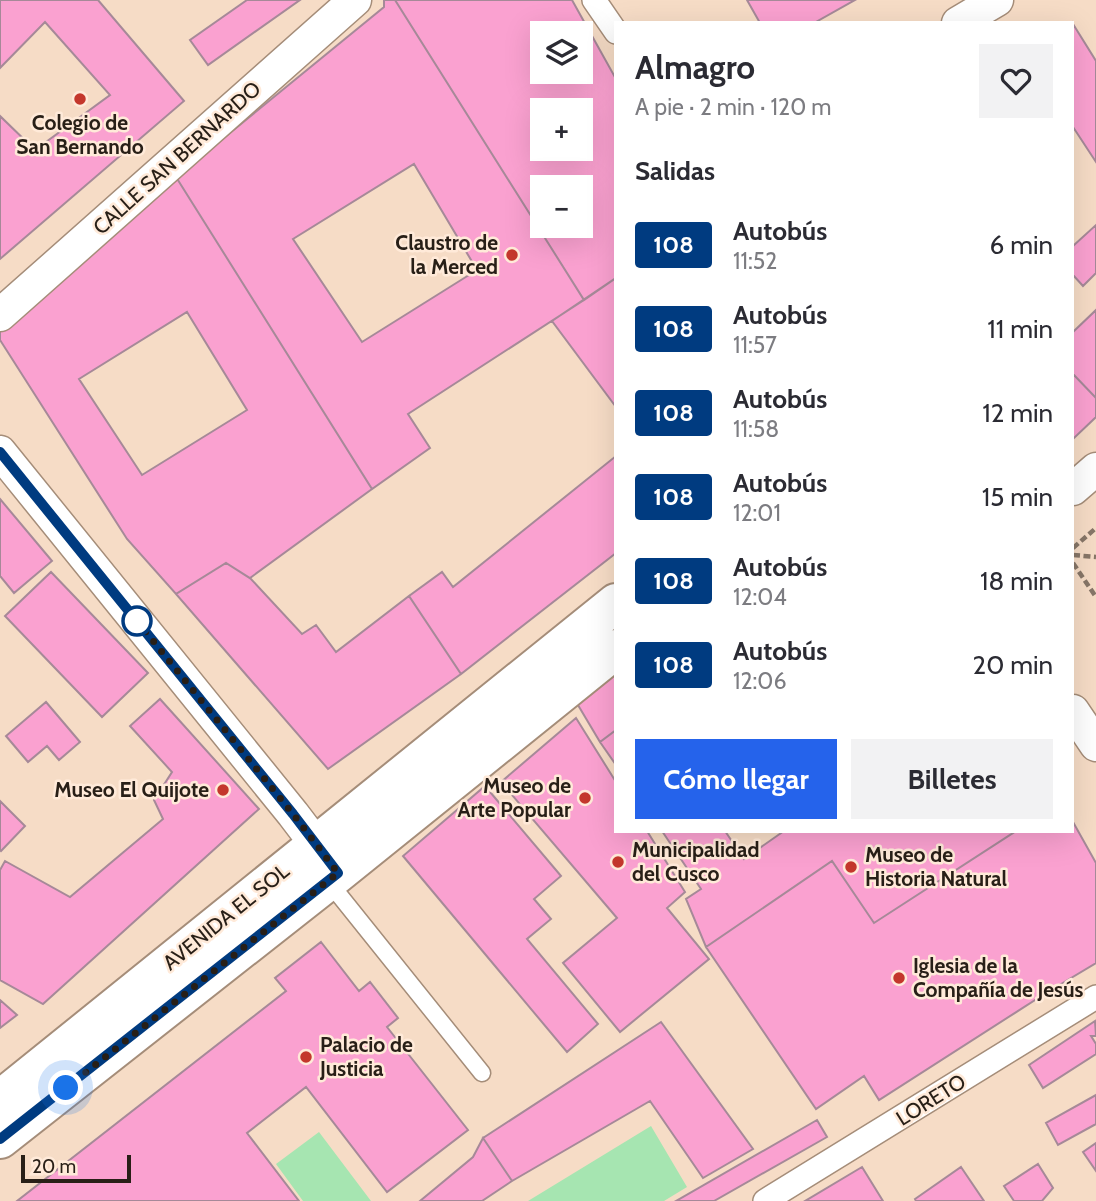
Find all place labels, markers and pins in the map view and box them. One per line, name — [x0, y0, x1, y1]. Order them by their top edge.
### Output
marker: Colegio de San Bernando — [72, 91, 88, 107]
place label: Colegio de San Bernando — [16, 110, 144, 159]
place label: Claustro de la Merced — [395, 230, 498, 279]
marker: Claustro de la Merced — [504, 247, 520, 263]
unlabelled marker — [122, 606, 152, 636]
place label: Museo de Arte Popular — [457, 773, 571, 822]
place label: Museo El Quijote — [54, 777, 209, 802]
marker: Museo El Quijote — [215, 782, 231, 798]
marker: Museo de Arte Popular — [577, 790, 593, 806]
place label: Municipalidad del Cusco — [632, 837, 760, 886]
place label: Museo de Historia Natural — [865, 842, 1007, 891]
marker: Municipalidad del Cusco — [610, 854, 626, 870]
marker: Museo de Historia Natural — [843, 859, 859, 875]
place label: Iglesia de la Compañía de Jesús — [913, 953, 1084, 1002]
marker: Iglesia de la Compañía de Jesús — [891, 970, 907, 986]
place label: Palacio de Justicia — [319, 1032, 413, 1081]
marker: Palacio de Justicia — [298, 1049, 314, 1065]

